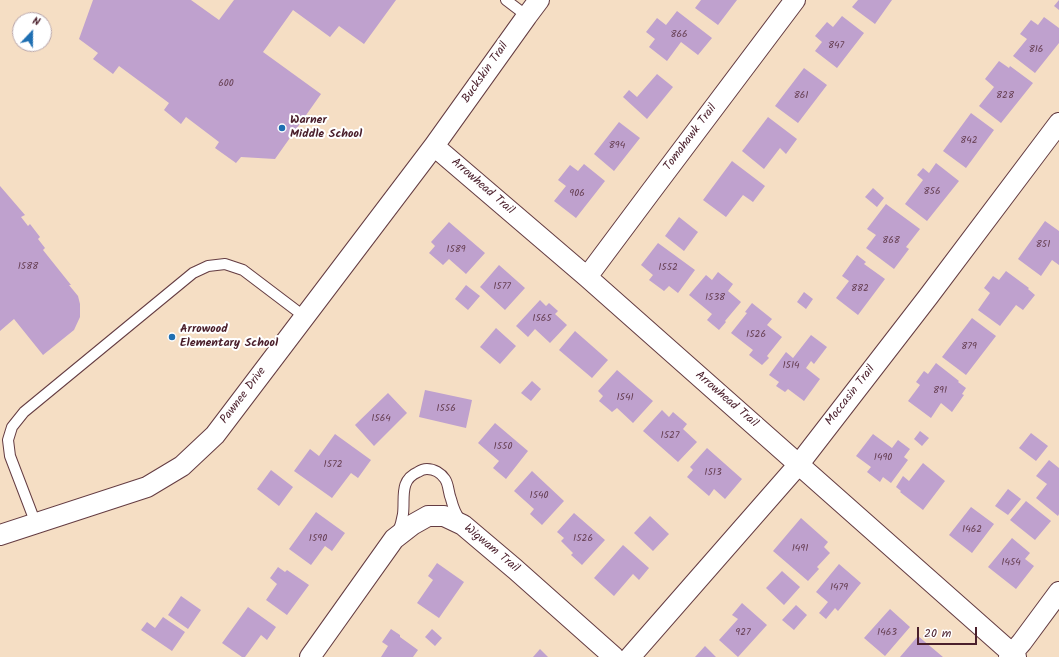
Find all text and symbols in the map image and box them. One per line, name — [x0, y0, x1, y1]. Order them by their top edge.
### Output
north arrow — [12, 12, 52, 52]
text: N — [30, 12, 43, 31]
house number: 866 — [670, 29, 688, 41]
street label: Buckskin Trail — [460, 40, 512, 106]
house number: 847 — [828, 40, 844, 52]
house number: 816 — [1029, 44, 1043, 56]
house number: 600 — [218, 78, 234, 90]
house number: 861 — [794, 90, 808, 102]
house number: 828 — [996, 90, 1014, 102]
street label: Tomahawk Trail — [661, 102, 721, 174]
place label: Warner Middle School — [290, 114, 362, 142]
marker: Warner Middle School — [277, 123, 287, 133]
house number: 842 — [960, 135, 978, 147]
house number: 894 — [609, 140, 625, 152]
street label: Arrowhead Trail — [448, 156, 516, 218]
house number: 856 — [924, 186, 940, 198]
house number: 906 — [569, 188, 585, 200]
house number: 868 — [882, 235, 900, 247]
house number: 851 — [1036, 239, 1050, 251]
house number: 1589 — [446, 244, 466, 256]
house number: 1588 — [18, 261, 38, 273]
house number: 1552 — [658, 262, 678, 274]
house number: 1577 — [493, 281, 511, 293]
house number: 882 — [851, 283, 869, 295]
house number: 1538 — [705, 292, 725, 304]
house number: 1565 — [532, 313, 552, 325]
place label: Arrowood Elementary School — [180, 323, 278, 351]
house number: 1526 — [746, 329, 766, 341]
marker: Arrowood Elementary School — [167, 332, 177, 342]
house number: 879 — [961, 341, 977, 353]
house number: 1514 — [782, 360, 800, 372]
street label: Moccasin Trail — [823, 363, 879, 429]
street label: Pawnee Drive — [218, 365, 270, 427]
street label: Arrowhead Trail — [692, 369, 760, 431]
house number: 891 — [933, 385, 947, 397]
house number: 1541 — [616, 392, 634, 404]
house number: 1556 — [436, 403, 456, 415]
house number: 1564 — [371, 413, 391, 425]
house number: 1527 — [661, 430, 679, 442]
house number: 1550 — [494, 441, 512, 453]
house number: 1490 — [874, 452, 892, 464]
house number: 1572 — [324, 459, 342, 471]
house number: 1513 — [704, 467, 722, 479]
house number: 1540 — [529, 490, 549, 502]
street label: Wigwam Trail — [460, 522, 522, 576]
house number: 1462 — [962, 524, 982, 536]
house number: 1590 — [309, 533, 327, 545]
house number: 1526 — [573, 533, 593, 545]
house number: 1491 — [792, 543, 808, 555]
house number: 1454 — [1001, 557, 1021, 569]
house number: 1479 — [830, 582, 848, 594]
scale bar — [919, 619, 979, 645]
text: 20 m — [924, 624, 951, 643]
house number: 927 — [735, 627, 751, 639]
house number: 1463 — [877, 627, 897, 639]

